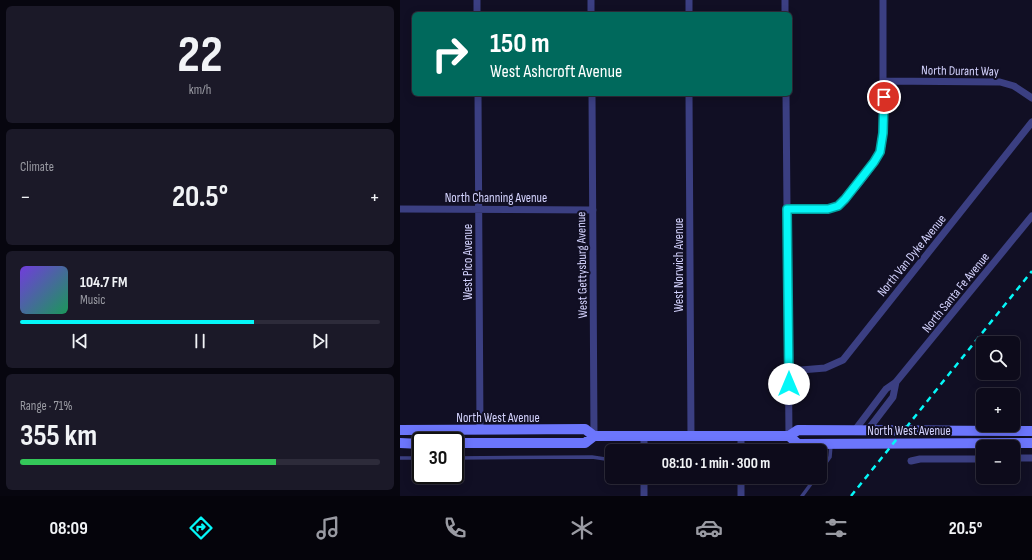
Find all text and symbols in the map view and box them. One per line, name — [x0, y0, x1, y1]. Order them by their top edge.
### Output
text: 22 — [177, 24, 223, 87]
text: 150 m — [490, 27, 550, 60]
icon: right — [424, 28, 476, 80]
text: West Ashcroft Avenue — [490, 61, 622, 82]
street label: North Durant Way — [921, 62, 999, 80]
pin — [867, 80, 901, 114]
text: km/h — [189, 82, 211, 98]
icon: arrive — [873, 86, 895, 108]
text: Climate — [20, 159, 54, 175]
text: 20.5° — [172, 179, 228, 215]
text: − — [20, 184, 31, 211]
text: + — [369, 184, 380, 211]
street label: North Channing Avenue — [445, 190, 547, 206]
street label: West Gettysburg Avenue — [573, 211, 591, 318]
street label: North Van Dyke Avenue — [874, 211, 950, 300]
street label: West Norwich Avenue — [671, 218, 687, 312]
street label: West Pico Avenue — [460, 224, 476, 300]
street label: North Santa Fe Avenue — [919, 249, 993, 336]
text: 104.7 FM — [80, 273, 127, 292]
text: Music — [80, 292, 105, 308]
icon: previous — [69, 330, 91, 352]
icon: pause — [189, 330, 211, 352]
icon: next — [309, 330, 331, 352]
map controls — [976, 336, 1020, 484]
button: search — [976, 336, 1020, 380]
position arrow — [768, 363, 810, 405]
button: + — [976, 388, 1020, 432]
text: Range · 71% — [20, 398, 73, 414]
street label: North West Avenue — [456, 410, 540, 426]
text: 355 km — [20, 418, 97, 454]
street label: North West Avenue — [867, 423, 951, 439]
speed limit sign: 30 — [412, 432, 464, 484]
button: − — [976, 440, 1020, 484]
text: 08:10 · 1 min · 300 m — [662, 454, 770, 473]
icon: directions — [187, 514, 215, 542]
icon: music — [314, 514, 342, 542]
icon: phone — [441, 514, 469, 542]
icon: climate — [568, 514, 596, 542]
icon: car — [695, 514, 723, 542]
icon: filters — [822, 514, 850, 542]
text: 08:09 — [50, 518, 88, 539]
text: 20.5° — [949, 518, 982, 539]

